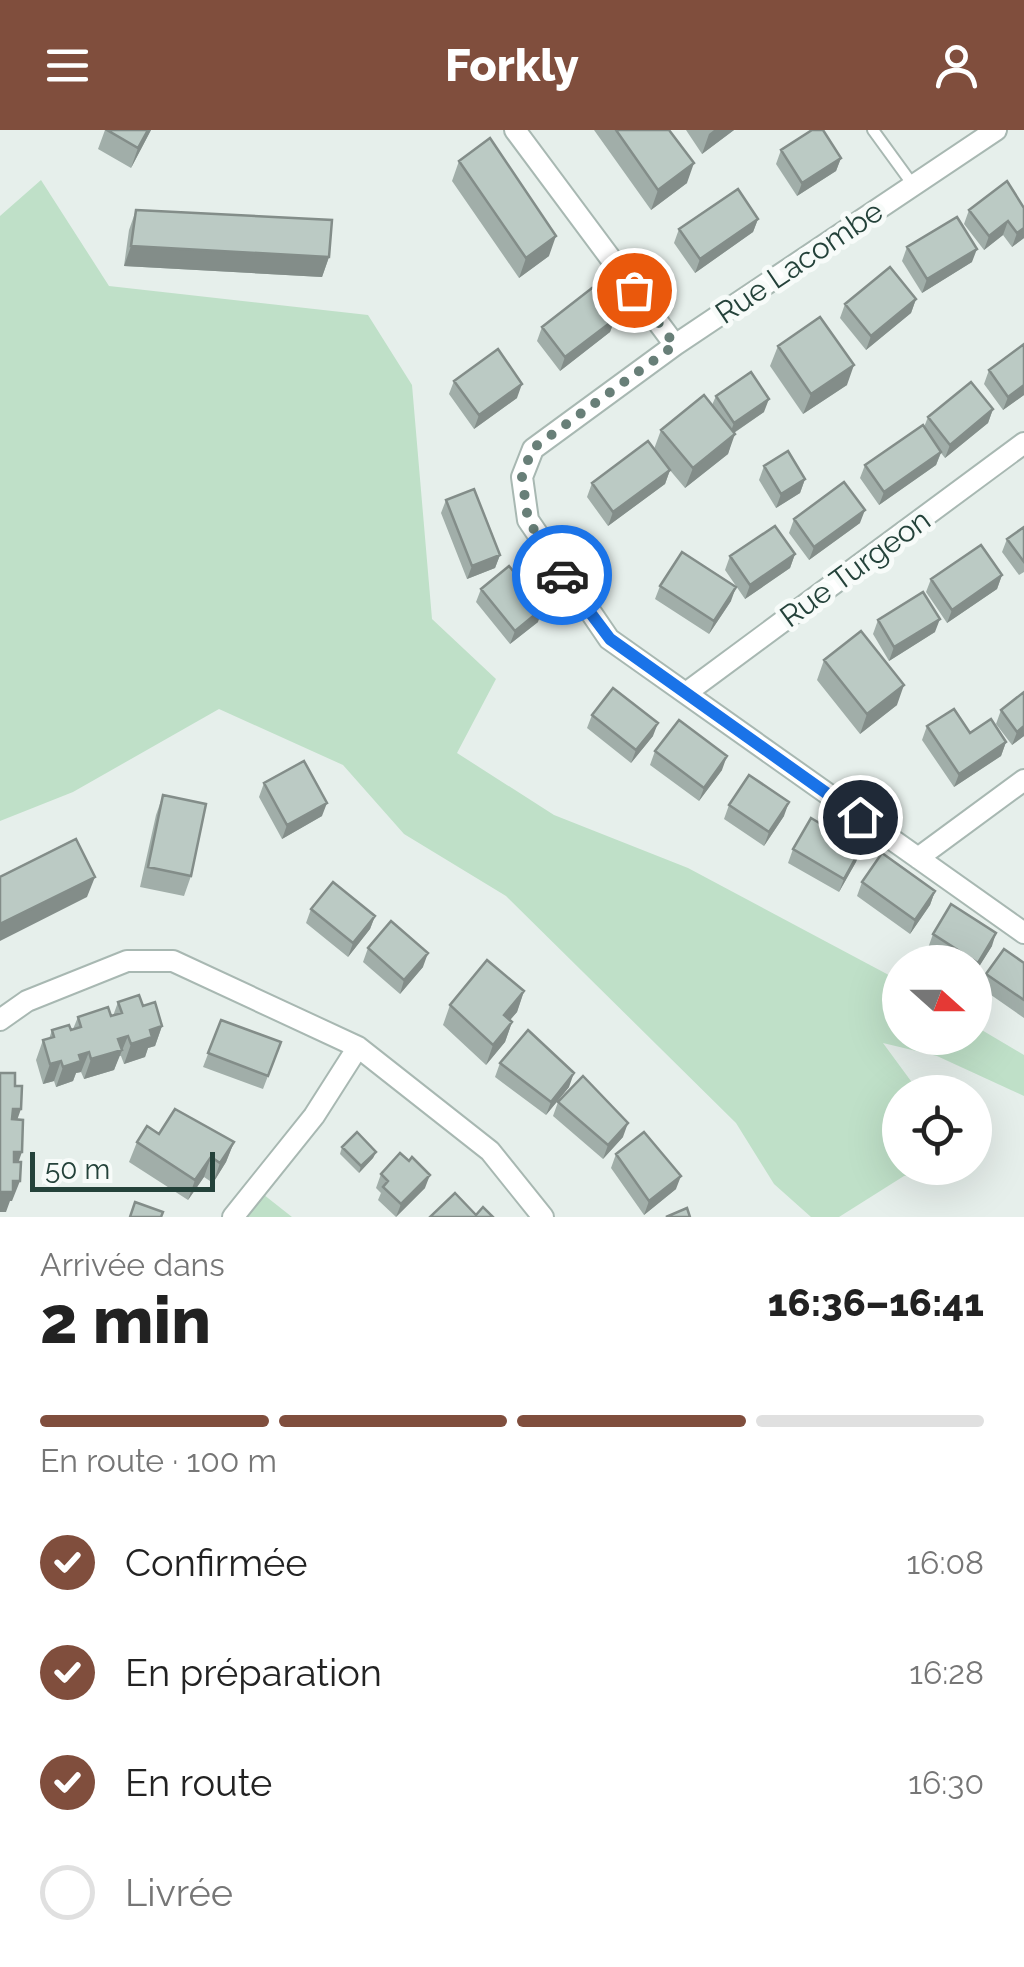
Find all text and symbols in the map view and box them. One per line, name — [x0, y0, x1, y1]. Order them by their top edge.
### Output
icon: menu — [40, 38, 95, 93]
icon: person — [929, 38, 984, 93]
text: Forkly — [445, 39, 579, 92]
street label: Rue Lacombe — [709, 193, 889, 331]
pin — [592, 248, 677, 333]
icon: bag — [607, 263, 662, 318]
street label: Rue Turgeon — [773, 502, 937, 634]
courier — [512, 525, 612, 625]
icon: car — [535, 548, 590, 603]
pin — [818, 775, 903, 860]
icon: home — [833, 790, 888, 845]
north arrow — [882, 945, 992, 1055]
map controls — [882, 945, 992, 1185]
button: locate — [882, 1075, 992, 1185]
scale bar — [30, 1147, 215, 1192]
text: 50 m — [45, 1153, 110, 1186]
text: Arrivée dans — [40, 1246, 225, 1283]
text: 16:36–16:41 — [768, 1280, 984, 1325]
text: 2 min — [40, 1282, 211, 1358]
text: En route · 100 m — [40, 1442, 277, 1479]
icon: check — [40, 1535, 95, 1590]
text: Confirmée — [125, 1540, 308, 1585]
text: 16:08 — [906, 1544, 984, 1581]
icon: check — [40, 1645, 95, 1700]
text: En préparation — [125, 1650, 382, 1695]
text: 16:28 — [909, 1654, 984, 1691]
icon: check — [40, 1755, 95, 1810]
text: En route — [125, 1760, 272, 1805]
text: 16:30 — [908, 1764, 984, 1801]
text: Livrée — [125, 1870, 233, 1915]

